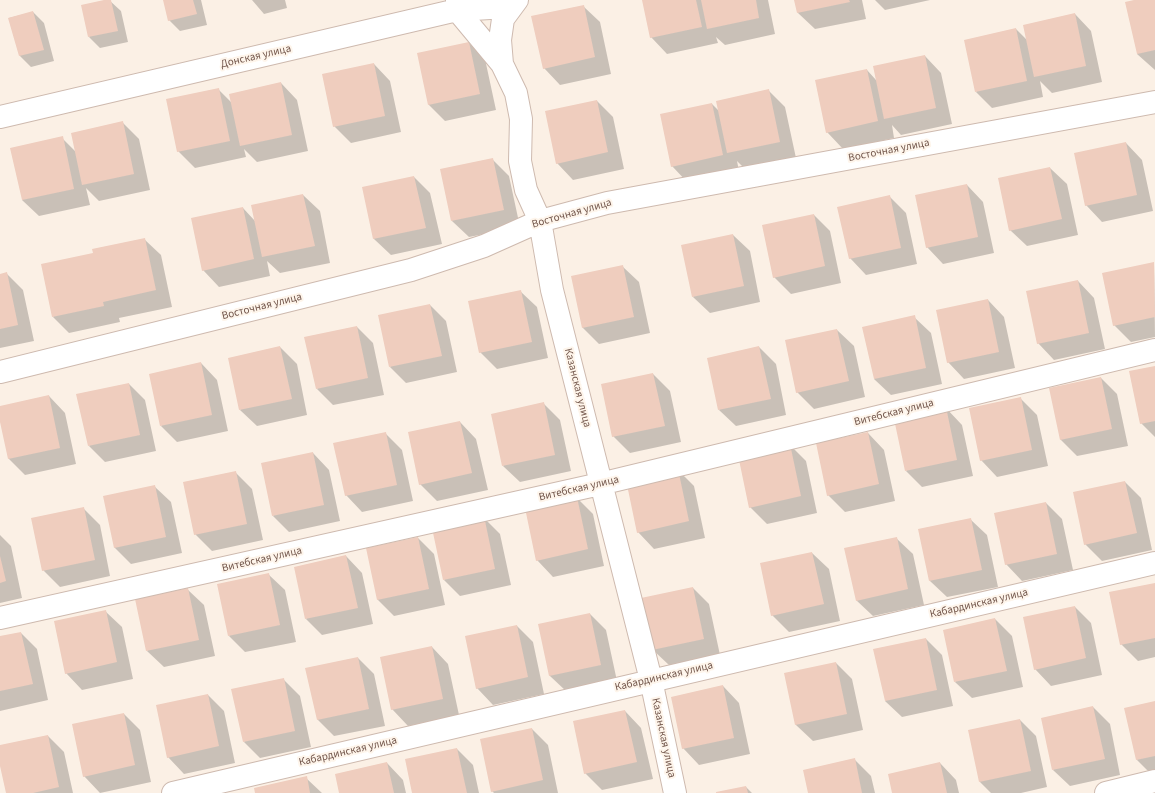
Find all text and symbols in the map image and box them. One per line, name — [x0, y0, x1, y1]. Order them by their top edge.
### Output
street label: Донская улица — [220, 42, 292, 72]
street label: Восточная улица — [847, 137, 931, 165]
street label: Восточная улица — [531, 196, 613, 232]
street label: Восточная улица — [220, 291, 304, 323]
street label: Казанская улица — [561, 347, 593, 429]
street label: Витебская улица — [853, 397, 935, 429]
street label: Витебская улица — [538, 473, 620, 505]
street label: Витебская улица — [221, 544, 303, 576]
street label: Кабардинская улица — [929, 586, 1029, 622]
street label: Кабардинская улица — [614, 659, 714, 695]
street label: Казанская улица — [648, 697, 678, 779]
street label: Кабардинская улица — [298, 734, 398, 770]

